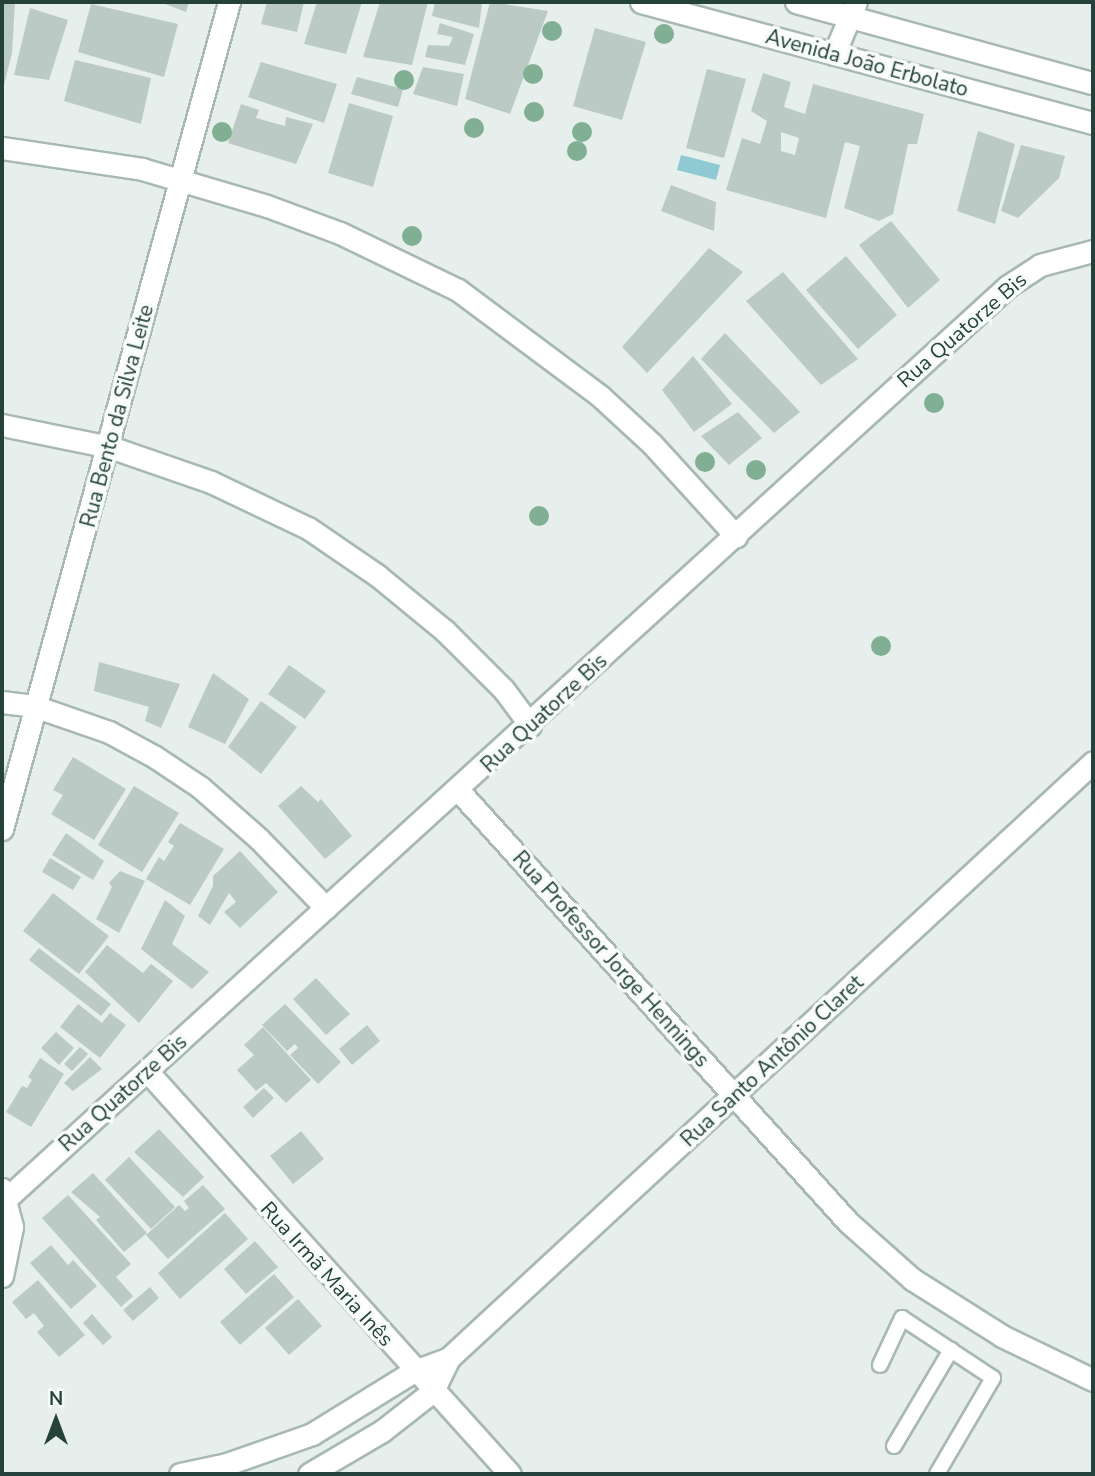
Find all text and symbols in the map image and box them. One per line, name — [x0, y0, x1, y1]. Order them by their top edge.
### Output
street label: Avenida João Erbolato — [763, 24, 971, 102]
street label: Rua Quatorze Bis — [892, 267, 1032, 393]
street label: Rua Bento da Silva Leite — [75, 302, 159, 530]
street label: Rua Quatorze Bis — [476, 648, 612, 778]
street label: Rua Professor Jorge Hennings — [507, 846, 715, 1072]
street label: Rua Santo Antônio Claret — [676, 970, 868, 1152]
street label: Rua Quatorze Bis — [54, 1029, 192, 1157]
street label: Rua Irmã Maria Inês — [255, 1196, 399, 1352]
north arrow — [21, 1385, 91, 1455]
text: N — [49, 1386, 63, 1412]

